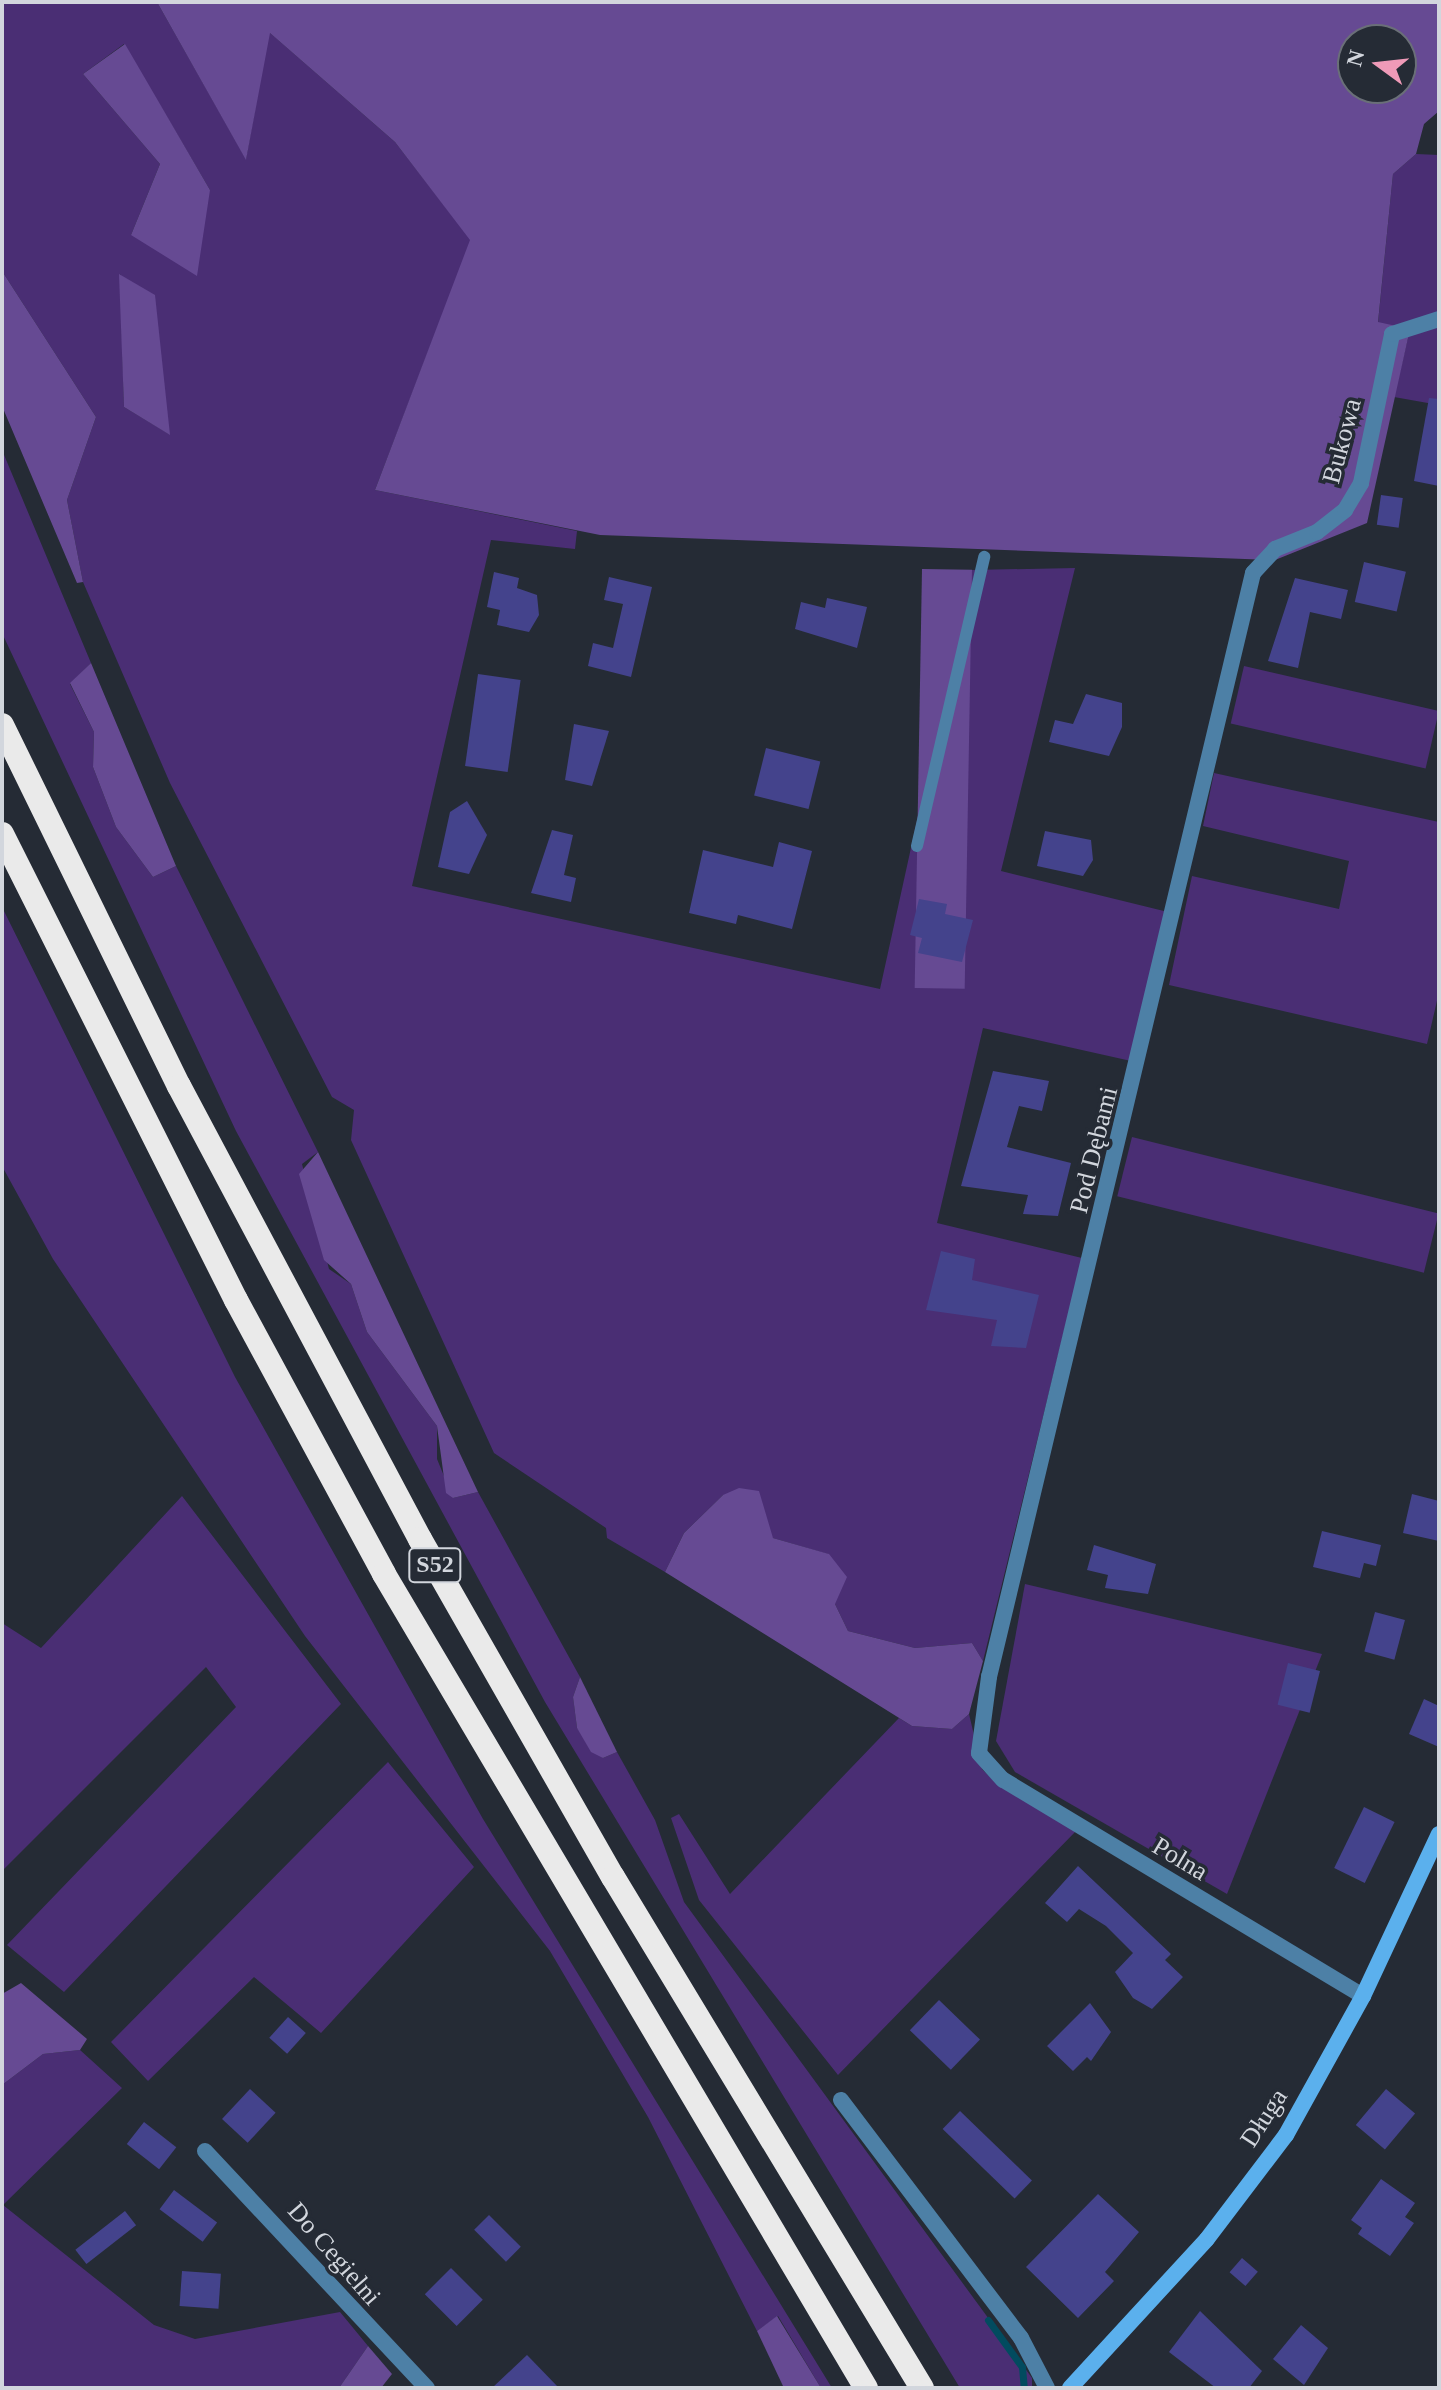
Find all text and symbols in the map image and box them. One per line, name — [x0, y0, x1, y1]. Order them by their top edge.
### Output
north arrow — [1337, 24, 1417, 104]
text: N — [1341, 47, 1369, 69]
street label: Bukowa — [1316, 395, 1368, 487]
street label: Pod Dębami — [1063, 1084, 1125, 1216]
road number: S52 — [407, 1545, 463, 1585]
street label: Polna — [1147, 1830, 1213, 1888]
street label: Długa — [1234, 2083, 1294, 2153]
street label: Do Cegielni — [281, 2196, 387, 2312]

